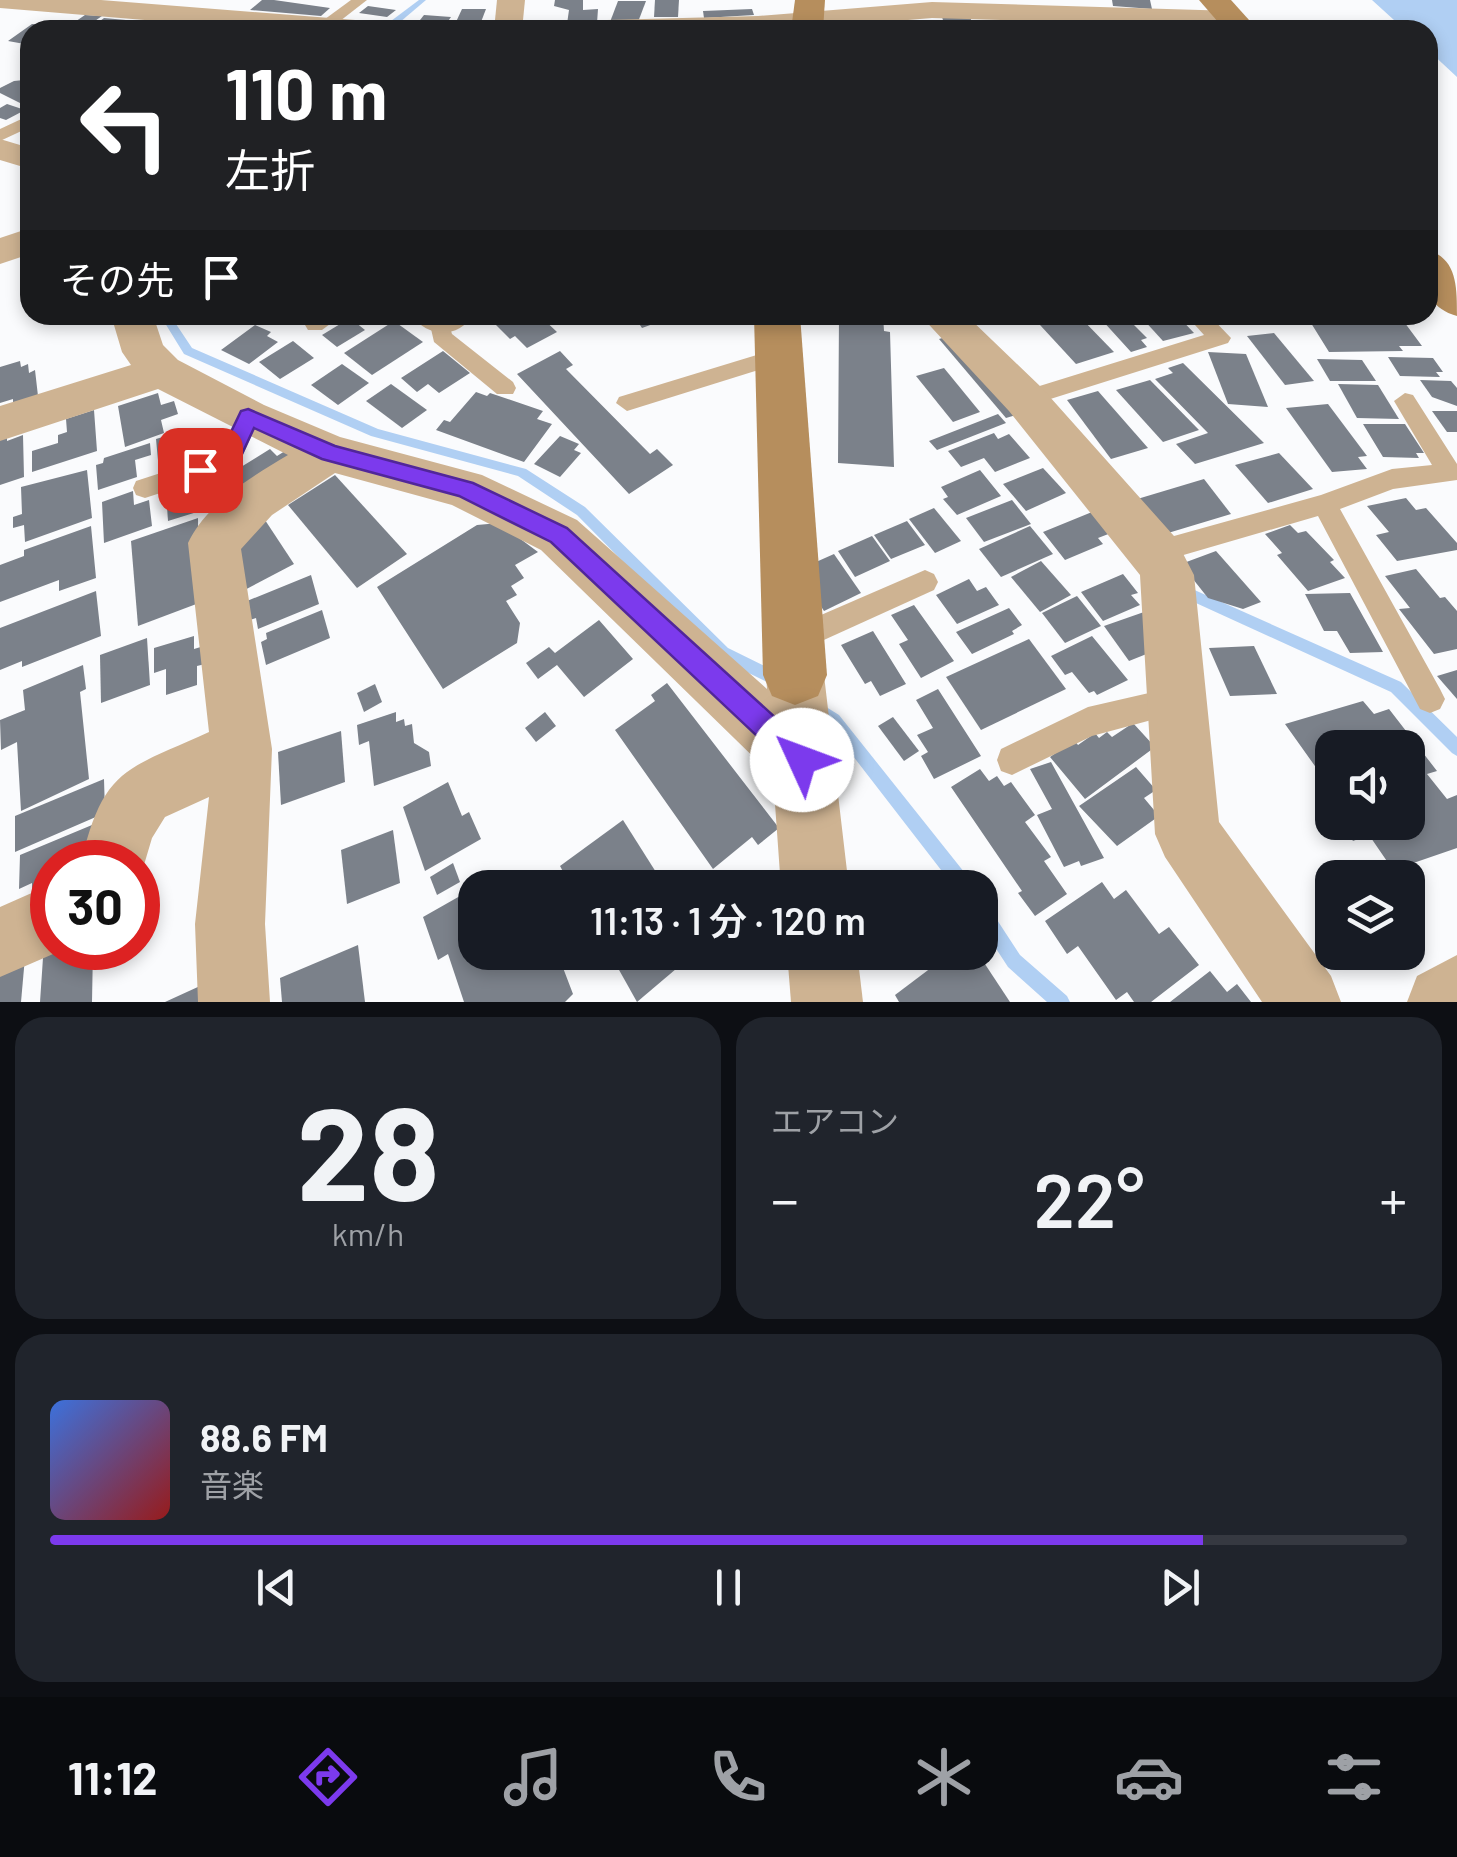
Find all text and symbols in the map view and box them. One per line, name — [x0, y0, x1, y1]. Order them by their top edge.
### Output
text: 110 m — [225, 50, 387, 134]
icon: left — [60, 60, 190, 190]
text: 左折 — [225, 142, 315, 196]
icon: arrive — [194, 250, 249, 305]
text: その先 — [60, 256, 174, 302]
pin — [158, 428, 243, 513]
icon: arrive — [173, 443, 228, 498]
position arrow — [750, 708, 854, 812]
map controls — [1315, 730, 1425, 970]
button: sound — [1315, 730, 1425, 840]
speed limit sign: 30 — [30, 840, 160, 970]
button: layers — [1315, 860, 1425, 970]
text: 11:13 · 1 分 · 120 m — [590, 897, 866, 943]
text: 28 — [296, 1071, 440, 1227]
text: エアコン — [771, 1101, 899, 1139]
text: 22° — [1033, 1153, 1145, 1243]
text: − — [771, 1165, 799, 1231]
text: + — [1379, 1165, 1407, 1231]
text: km/h — [332, 1214, 404, 1252]
text: 88.6 FM — [200, 1414, 328, 1460]
text: 音楽 — [200, 1465, 264, 1503]
icon: previous — [249, 1560, 304, 1615]
icon: pause — [701, 1560, 756, 1615]
icon: next — [1153, 1560, 1208, 1615]
icon: directions — [293, 1742, 363, 1812]
icon: music — [498, 1742, 568, 1812]
icon: phone — [703, 1742, 773, 1812]
icon: climate — [909, 1742, 979, 1812]
icon: car — [1114, 1742, 1184, 1812]
icon: filters — [1319, 1742, 1389, 1812]
text: 11:12 — [68, 1750, 157, 1804]

